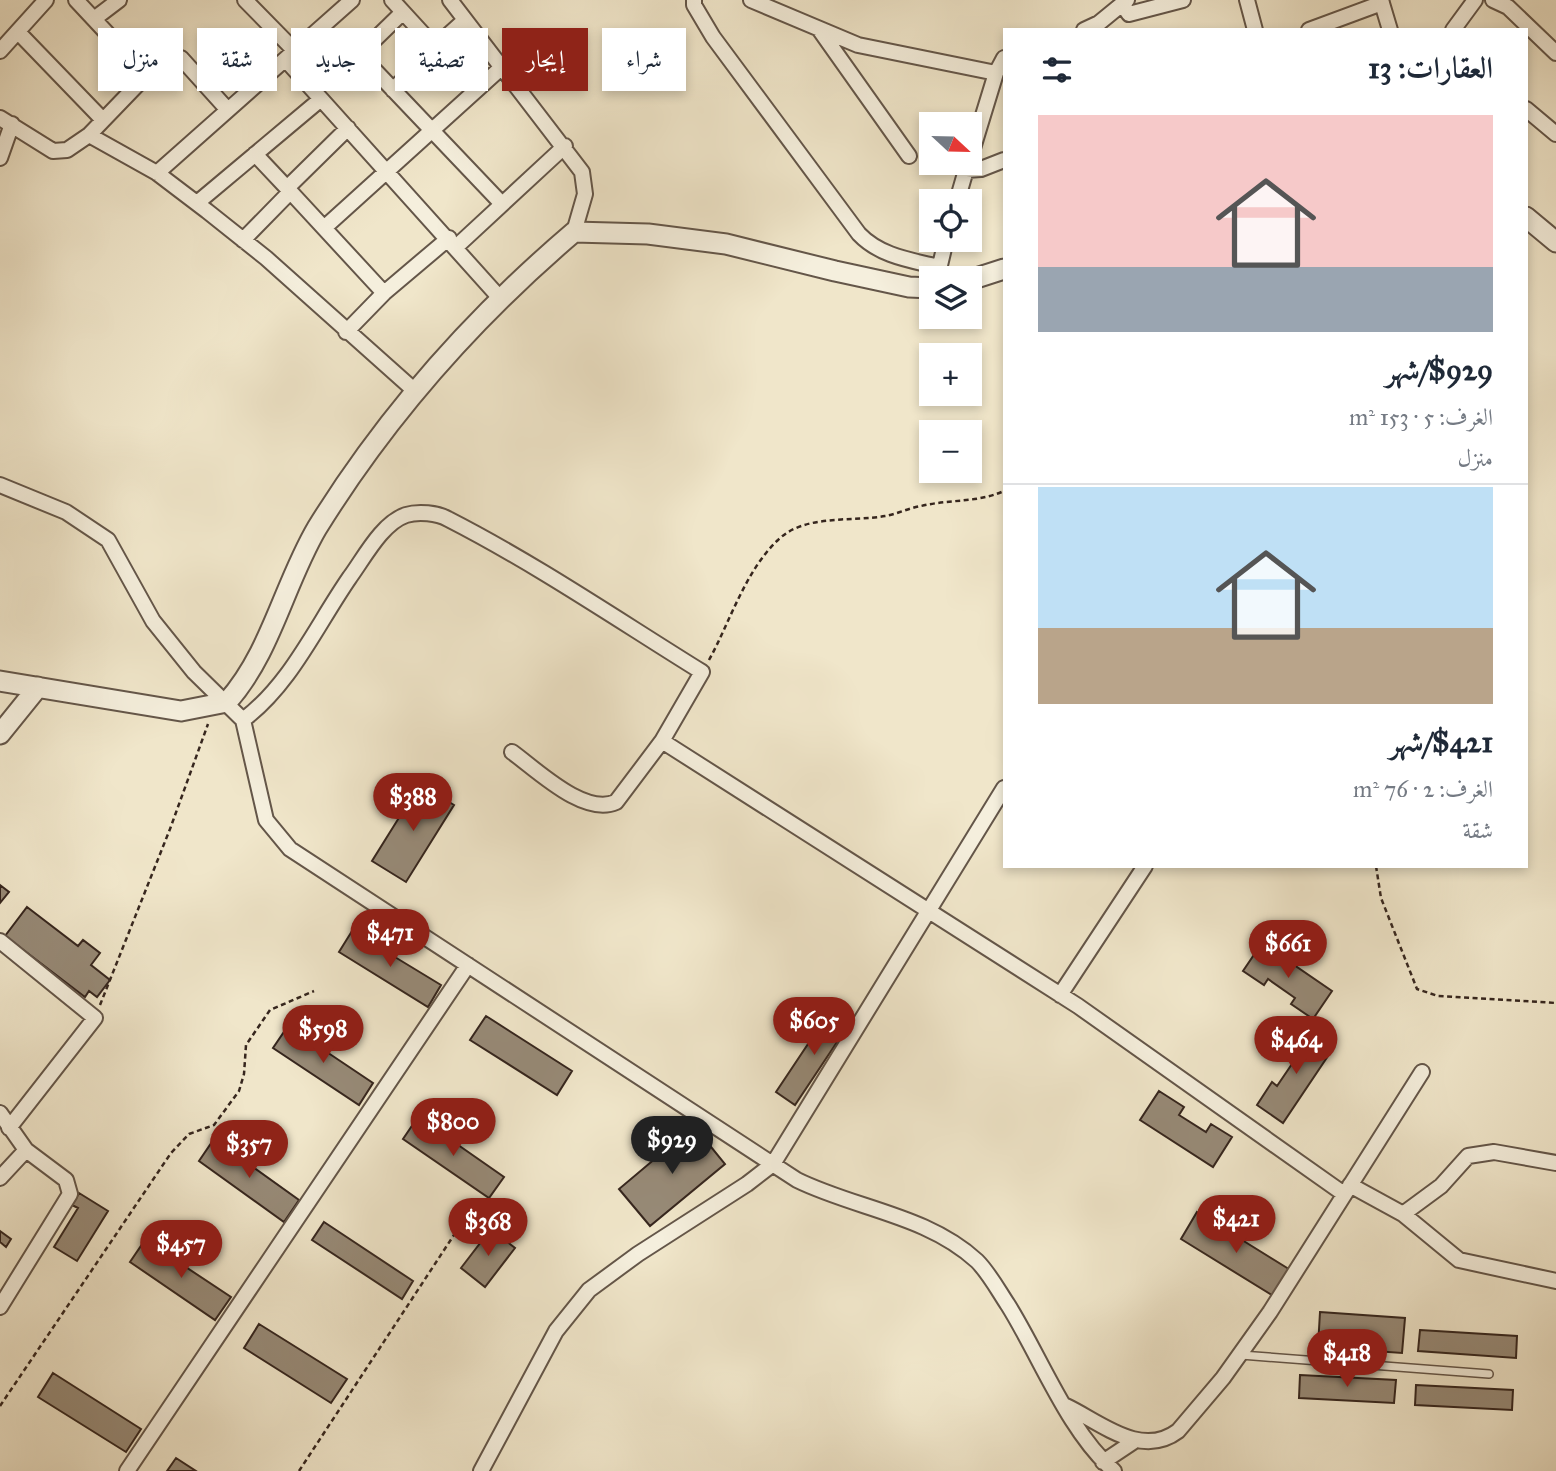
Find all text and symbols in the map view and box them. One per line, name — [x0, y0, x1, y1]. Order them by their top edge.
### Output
chip: منزل — [98, 28, 183, 91]
chip: شقة — [197, 28, 277, 91]
chip: جديد — [291, 28, 381, 91]
chip: تصفية — [395, 28, 488, 91]
chip: إيجار — [502, 28, 588, 91]
chip: شراء — [602, 28, 686, 91]
text: العقارات: 13 — [1368, 50, 1493, 86]
icon: filters — [1038, 51, 1076, 89]
north arrow — [919, 112, 982, 175]
map controls — [919, 112, 982, 483]
icon: home — [1203, 160, 1329, 286]
button: locate — [919, 189, 982, 252]
button: layers — [919, 266, 982, 329]
button: + — [919, 343, 982, 406]
text: $929/شهر — [1385, 352, 1493, 388]
text: الغرف: 5 · 153 m² — [1349, 403, 1493, 431]
button: − — [919, 420, 982, 483]
text: منزل — [1458, 444, 1493, 472]
icon: home — [1203, 532, 1329, 658]
text: $421/شهر — [1389, 724, 1493, 760]
pin: $388 — [372, 774, 454, 833]
text: الغرف: 2 · 76 m² — [1353, 775, 1493, 803]
text: $388 — [389, 782, 437, 810]
text: شقة — [1463, 816, 1493, 844]
pin: $471 — [349, 909, 431, 969]
text: $471 — [367, 918, 413, 946]
pin: $661 — [1247, 920, 1329, 980]
text: $661 — [1265, 929, 1311, 957]
pin: $605 — [773, 998, 855, 1057]
pin: $598 — [282, 1006, 364, 1065]
text: $605 — [789, 1006, 839, 1034]
text: $598 — [298, 1014, 348, 1042]
pin: $464 — [1255, 1016, 1337, 1076]
text: $464 — [1270, 1025, 1322, 1053]
pin: $800 — [412, 1098, 494, 1158]
text: $800 — [427, 1107, 479, 1135]
pin: $929 — [631, 1116, 713, 1176]
pin: $357 — [208, 1120, 290, 1180]
text: $929 — [647, 1125, 697, 1153]
text: $357 — [226, 1129, 272, 1157]
pin: $421 — [1195, 1196, 1277, 1255]
pin: $368 — [447, 1198, 529, 1258]
text: $421 — [1212, 1204, 1260, 1232]
text: $368 — [464, 1207, 512, 1235]
pin: $457 — [140, 1220, 222, 1280]
text: $457 — [156, 1229, 206, 1257]
pin: $418 — [1306, 1330, 1388, 1389]
text: $418 — [1323, 1338, 1371, 1366]

